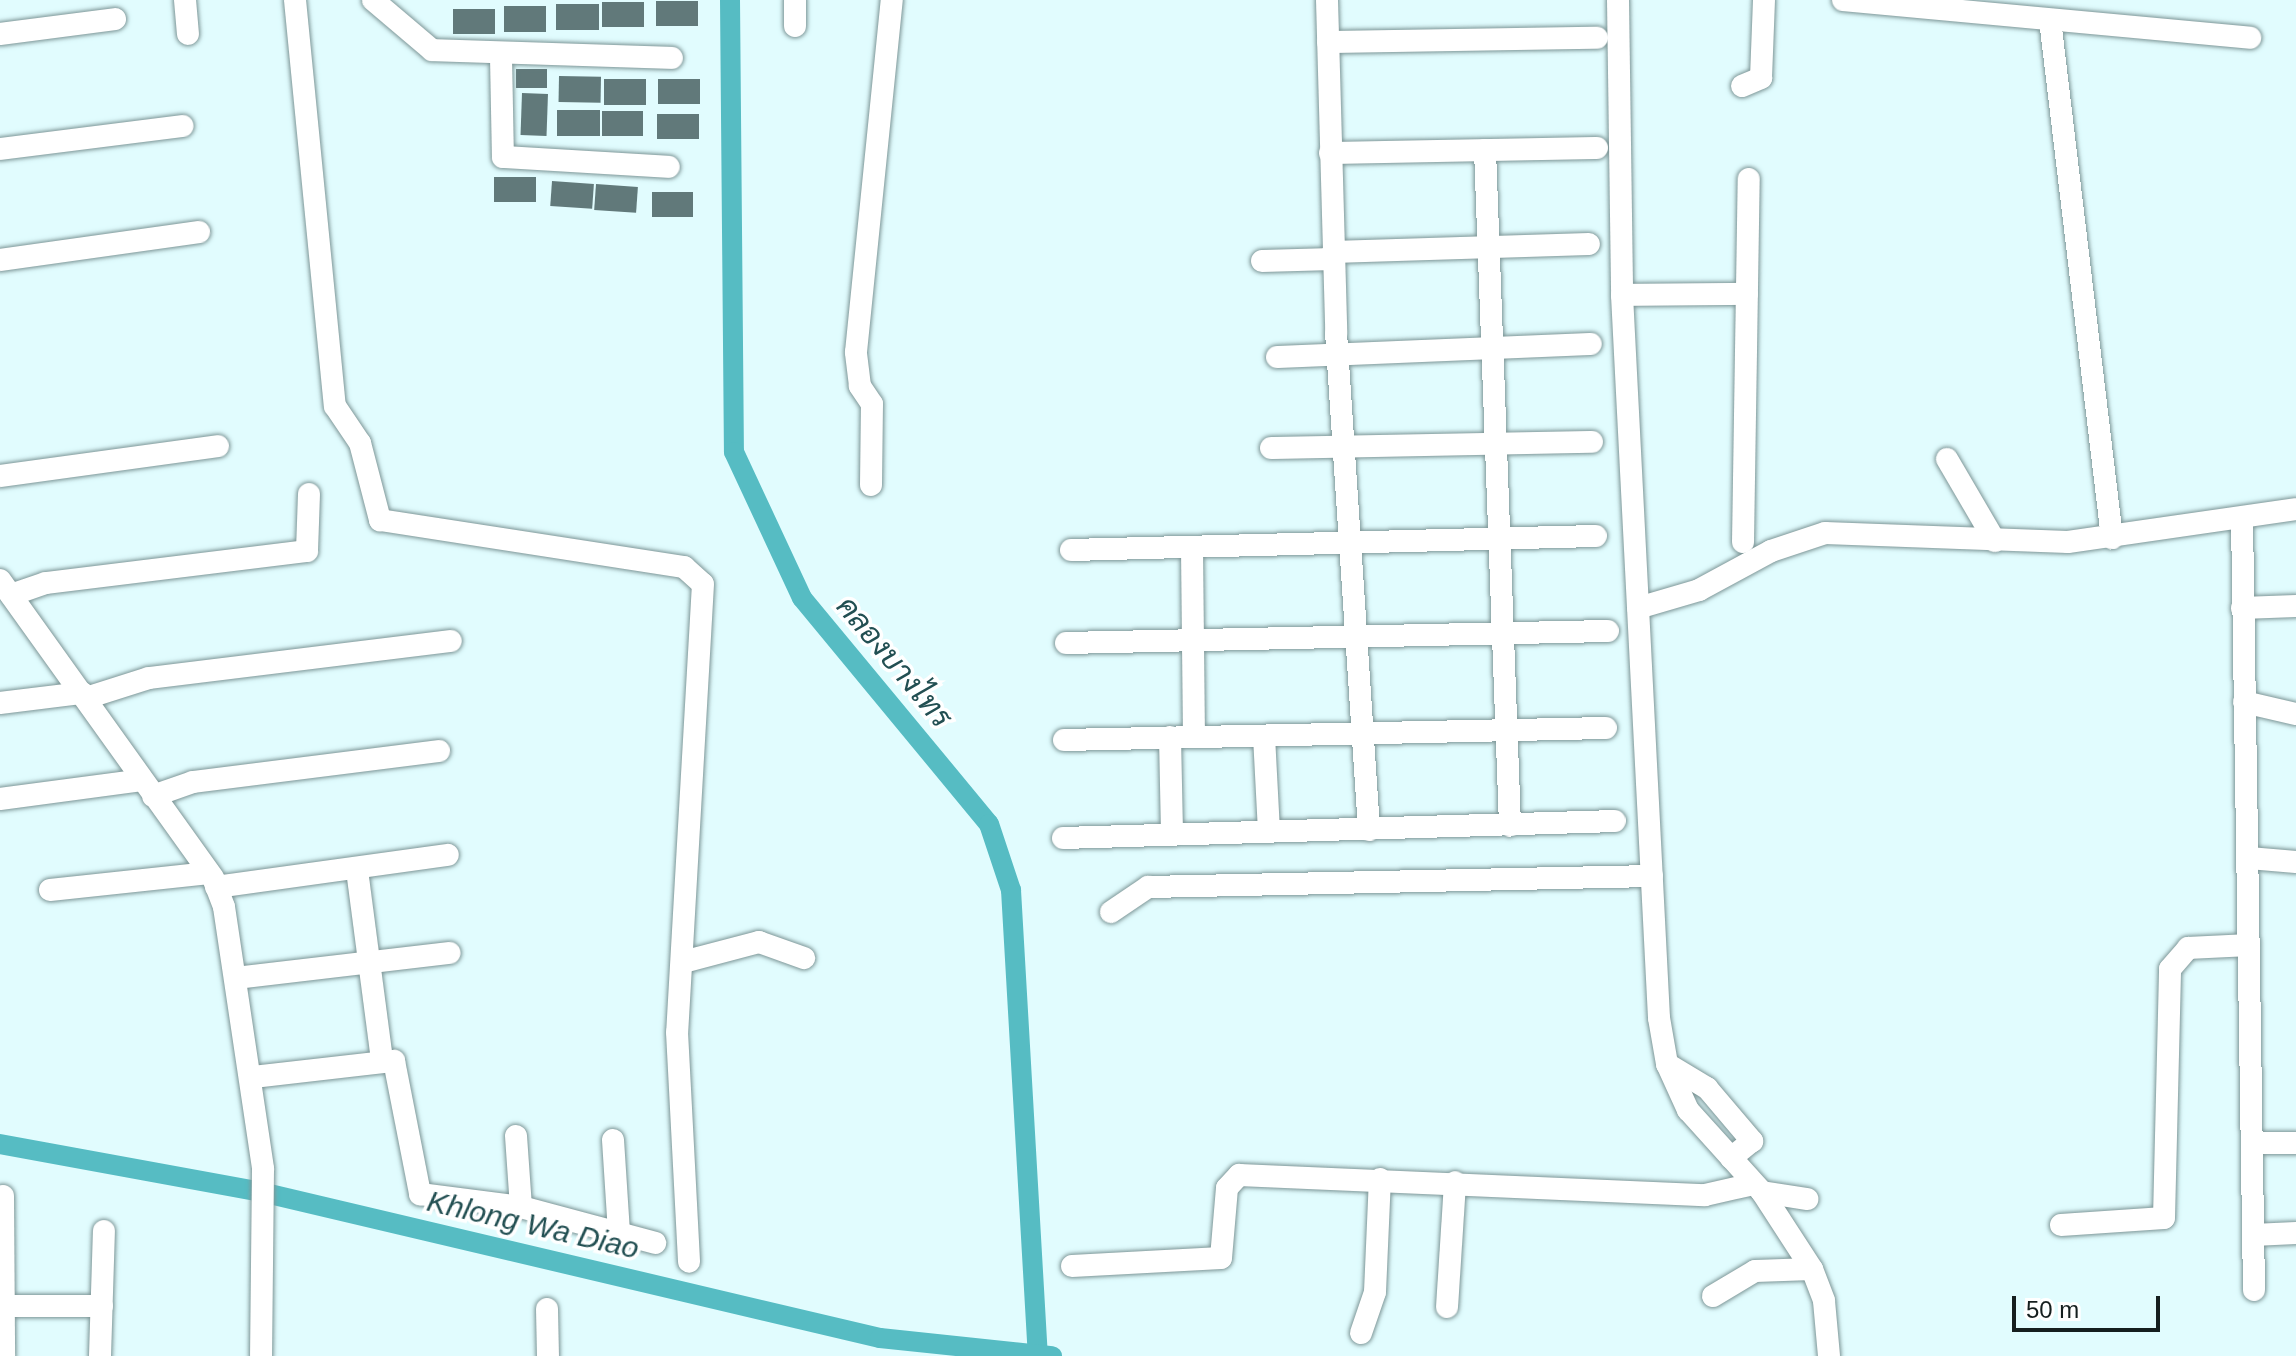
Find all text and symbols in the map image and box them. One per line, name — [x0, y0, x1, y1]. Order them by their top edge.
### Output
water label: คลองบางไทร — [829, 589, 959, 735]
water label: Khlong Wa Diao — [424, 1183, 642, 1267]
scale bar — [2016, 1280, 2164, 1330]
text: 50 m — [2026, 1296, 2079, 1323]

